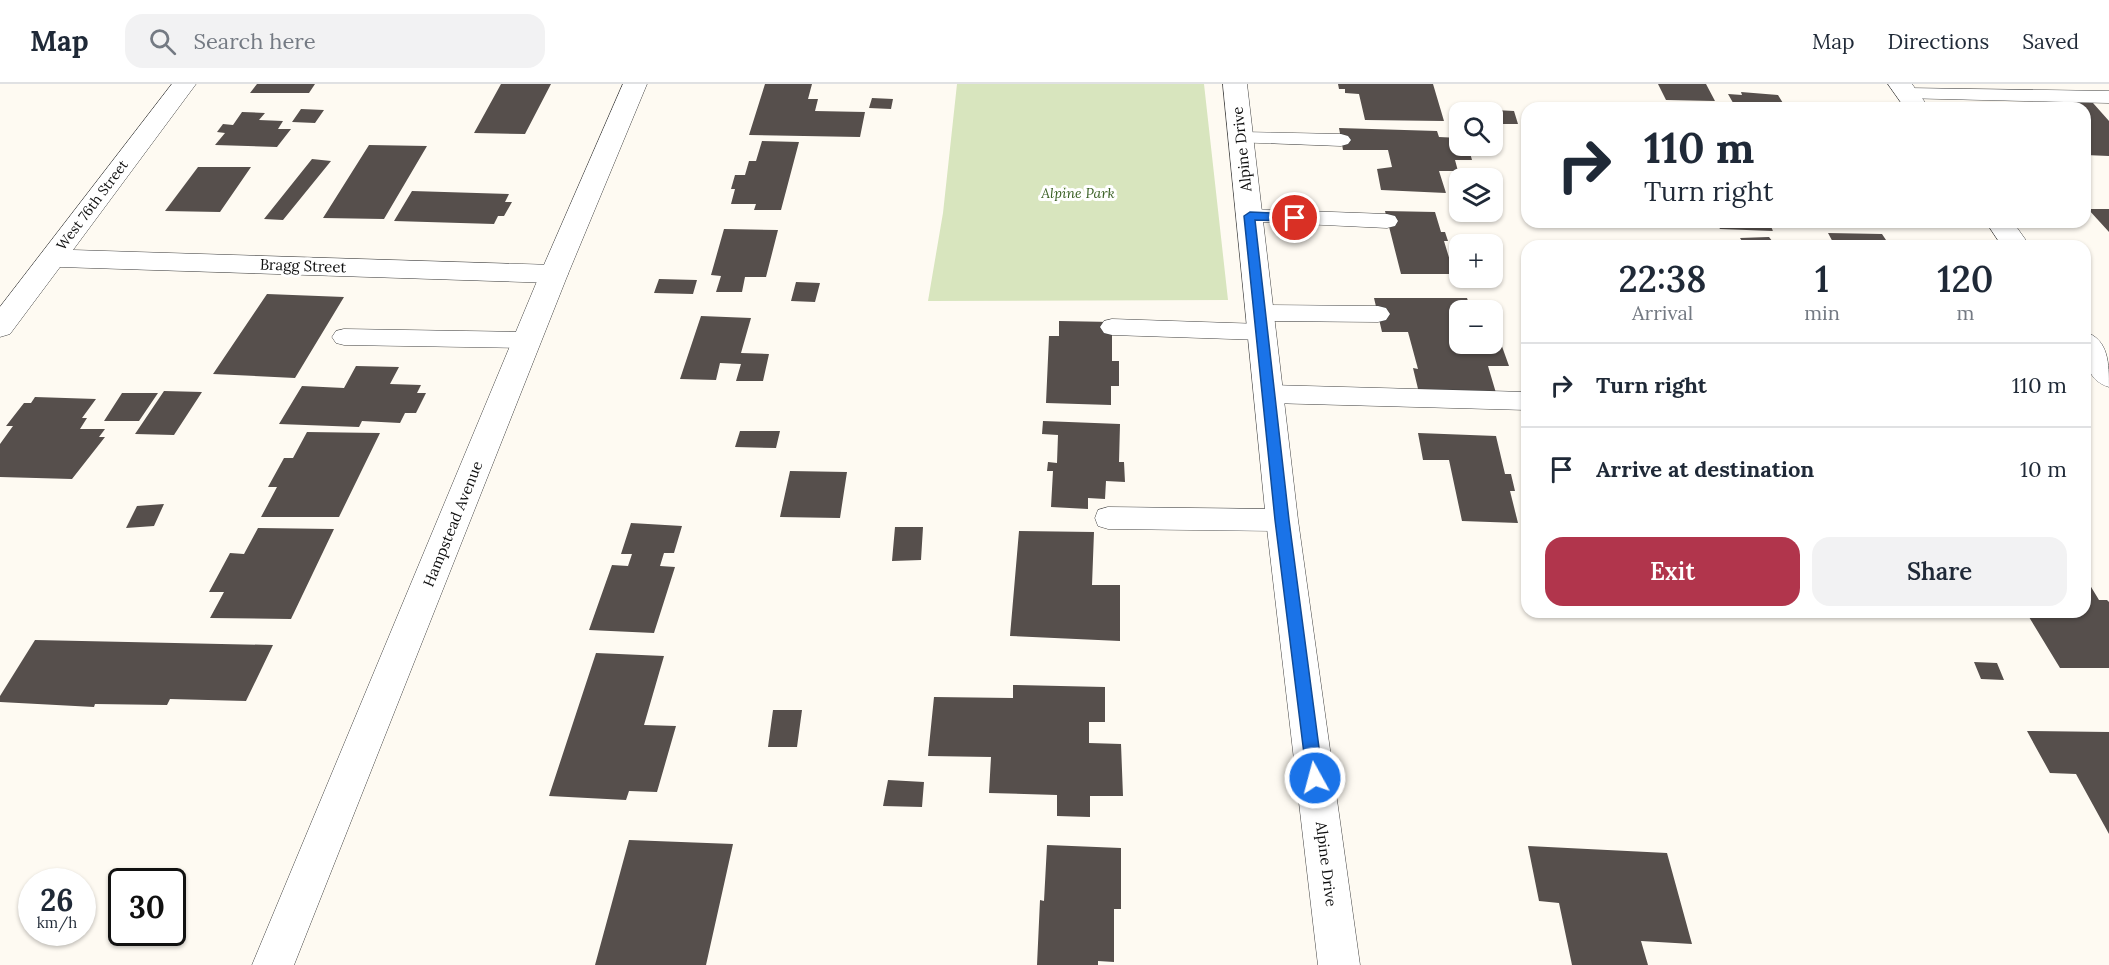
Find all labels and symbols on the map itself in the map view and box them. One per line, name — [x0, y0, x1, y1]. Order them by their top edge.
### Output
street label: Alpine Drive — [1228, 106, 1256, 193]
street label: West 76th Street — [52, 156, 132, 254]
park label: Alpine Park — [1040, 184, 1115, 202]
pin — [1269, 192, 1320, 243]
street label: Bragg Street — [260, 254, 347, 277]
street label: Hampstead Avenue — [419, 458, 486, 590]
position arrow — [1283, 746, 1347, 810]
street label: Alpine Drive — [1312, 819, 1341, 907]
speed limit sign: 30 — [108, 868, 186, 946]

